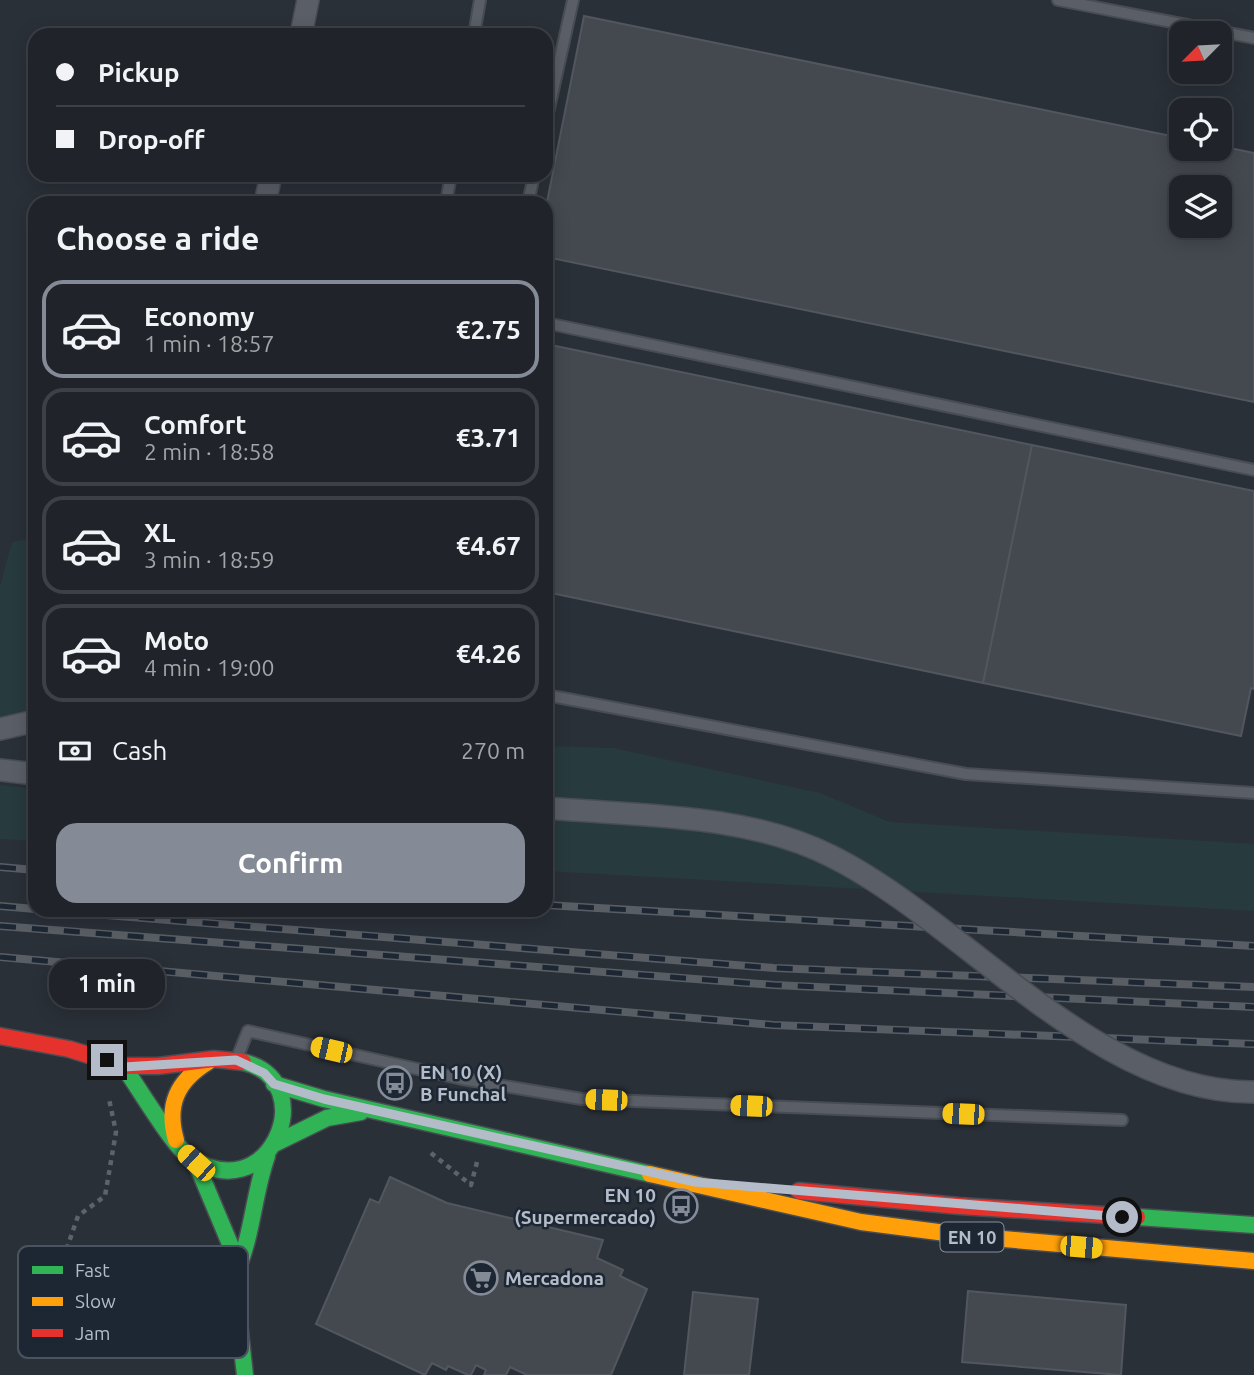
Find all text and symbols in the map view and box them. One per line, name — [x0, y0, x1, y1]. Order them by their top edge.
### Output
north arrow — [1169, 21, 1232, 84]
map controls — [1169, 21, 1232, 238]
text: Pickup — [98, 58, 180, 87]
button: locate — [1169, 98, 1232, 161]
text: Drop-off — [98, 125, 205, 154]
button: layers — [1169, 175, 1232, 238]
text: Choose a ride — [56, 220, 259, 256]
icon: car — [60, 298, 123, 361]
text: Economy — [144, 302, 254, 331]
text: €2.75 — [456, 315, 521, 344]
text: 1 min · 18:57 — [144, 331, 275, 356]
icon: car — [60, 406, 123, 469]
text: Comfort — [144, 410, 247, 439]
text: €3.71 — [456, 423, 521, 452]
text: 2 min · 18:58 — [144, 439, 275, 464]
icon: car — [60, 514, 123, 577]
text: XL — [144, 518, 175, 547]
text: €4.67 — [456, 531, 521, 560]
text: 3 min · 18:59 — [144, 547, 275, 572]
icon: car — [60, 622, 123, 685]
text: Moto — [144, 626, 209, 655]
text: €4.26 — [456, 639, 521, 668]
text: 4 min · 19:00 — [144, 655, 275, 680]
icon: cash — [56, 732, 94, 770]
text: Cash — [112, 736, 167, 765]
text: 270 m — [461, 738, 525, 763]
button: Confirm — [56, 823, 525, 903]
callout: 1 min — [49, 958, 165, 1007]
text: 1 min — [78, 971, 136, 996]
car — [309, 1035, 354, 1065]
route end — [91, 1044, 123, 1076]
place label: EN 10 (X) B Funchal — [420, 1061, 506, 1105]
bus stop icon: EN 10 (X) B Funchal — [376, 1064, 414, 1102]
car — [585, 1089, 628, 1111]
car — [730, 1095, 773, 1117]
car — [942, 1103, 985, 1125]
car — [174, 1141, 219, 1185]
place label: EN 10 (Supermercado) — [514, 1184, 656, 1228]
bus stop icon: EN 10 (Supermercado) — [662, 1187, 700, 1225]
route start — [1106, 1201, 1138, 1233]
road number: EN 10 — [940, 1222, 1004, 1252]
car — [1060, 1235, 1103, 1259]
legend — [18, 1246, 248, 1358]
text: Fast — [75, 1259, 110, 1281]
supermarket icon: Mercadona — [462, 1259, 500, 1297]
place label: Mercadona — [505, 1267, 604, 1289]
text: Slow — [75, 1290, 116, 1312]
text: Jam — [75, 1322, 111, 1344]

